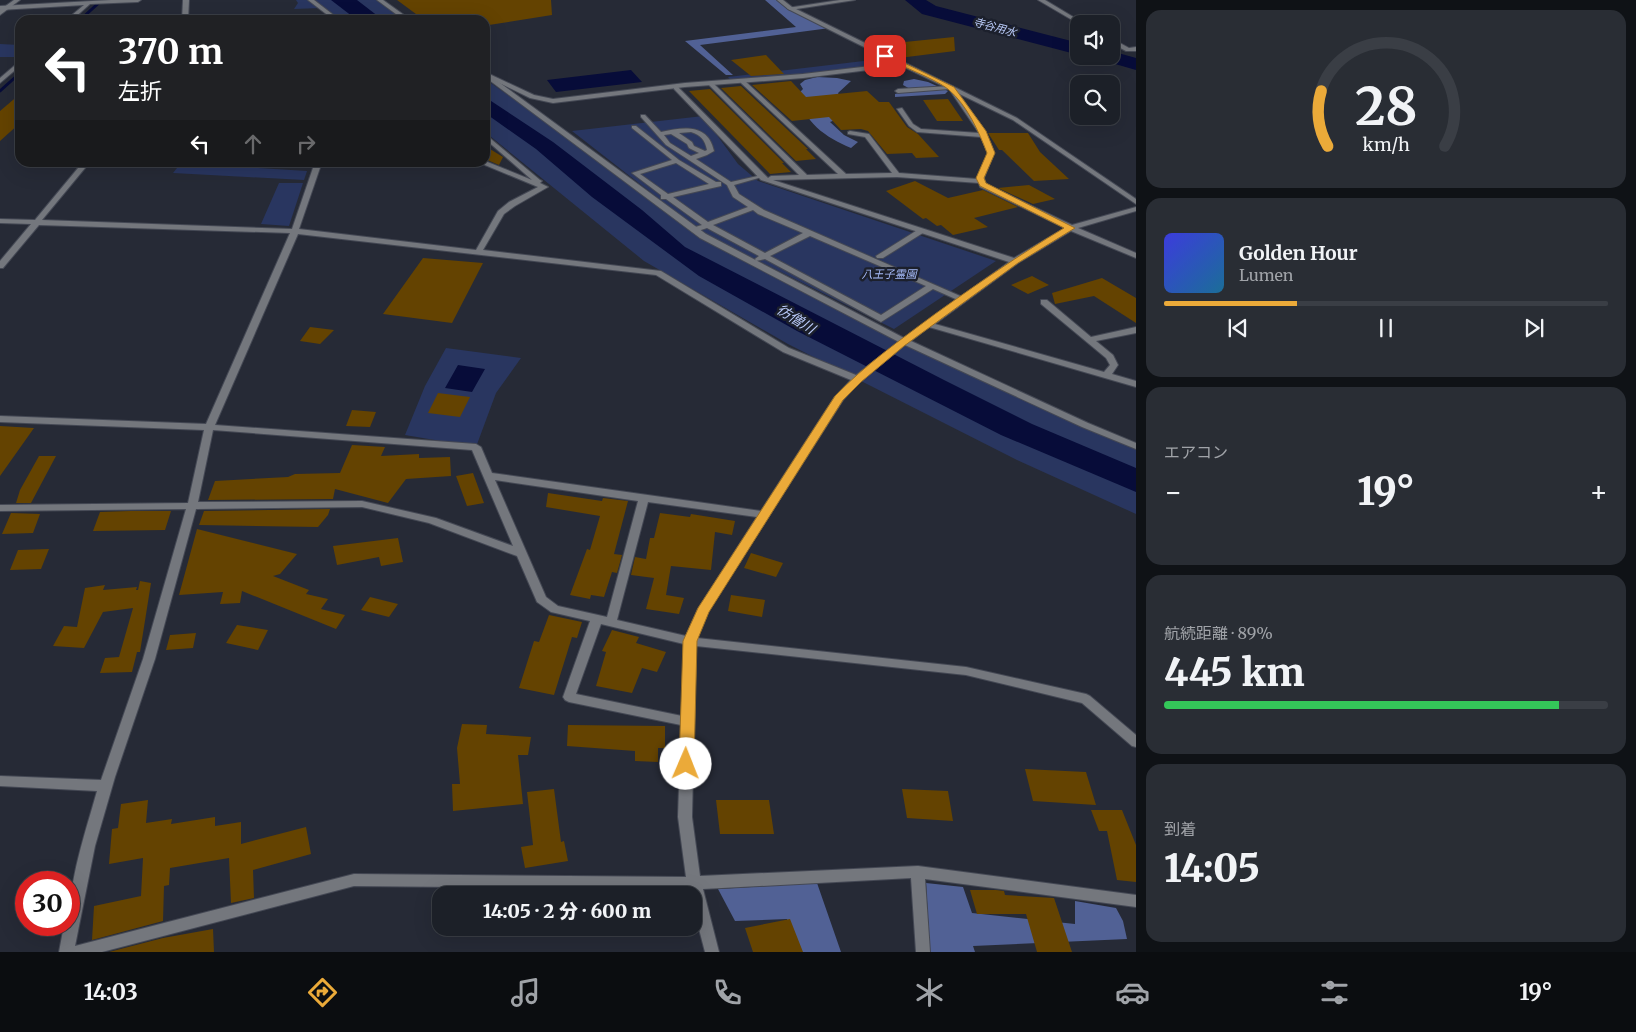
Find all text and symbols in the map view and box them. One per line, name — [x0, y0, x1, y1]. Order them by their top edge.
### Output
water label: 寺谷用水 — [972, 15, 1019, 40]
map controls — [1070, 15, 1120, 125]
button: sound — [1070, 15, 1120, 65]
text: 370 m — [118, 30, 223, 74]
icon: left — [35, 35, 100, 100]
pin — [864, 35, 906, 77]
icon: arrive — [871, 42, 899, 70]
text: 28 — [1355, 74, 1417, 139]
button: search — [1070, 75, 1120, 125]
text: 左折 — [118, 77, 162, 105]
icon: left — [186, 130, 214, 158]
icon: ahead — [239, 130, 267, 158]
icon: right — [292, 130, 320, 158]
text: km/h — [1362, 133, 1410, 156]
text: Golden Hour — [1239, 241, 1358, 265]
text: Lumen — [1239, 265, 1293, 285]
park label: 八王子霊園 — [862, 267, 918, 281]
water label: 彷僧川 — [773, 300, 820, 339]
icon: previous — [1224, 314, 1252, 342]
icon: pause — [1372, 314, 1400, 342]
icon: next — [1520, 314, 1548, 342]
text: エアコン — [1164, 442, 1228, 462]
text: 19° — [1357, 468, 1415, 515]
text: − — [1164, 474, 1183, 510]
text: + — [1589, 474, 1608, 510]
text: 航続距離 · 89% — [1164, 623, 1273, 643]
text: 445 km — [1164, 649, 1305, 696]
position arrow — [659, 737, 711, 789]
text: 到着 — [1164, 819, 1196, 839]
text: 14:05 — [1164, 845, 1260, 892]
speed limit sign: 30 — [15, 871, 80, 936]
text: 14:05 · 2 分 · 600 m — [483, 899, 651, 923]
icon: directions — [305, 975, 340, 1010]
icon: music — [508, 975, 543, 1010]
icon: phone — [710, 975, 745, 1010]
icon: climate — [912, 975, 947, 1010]
icon: car — [1115, 975, 1150, 1010]
icon: filters — [1317, 975, 1352, 1010]
text: 14:03 — [84, 978, 138, 1006]
text: 19° — [1519, 978, 1552, 1006]

